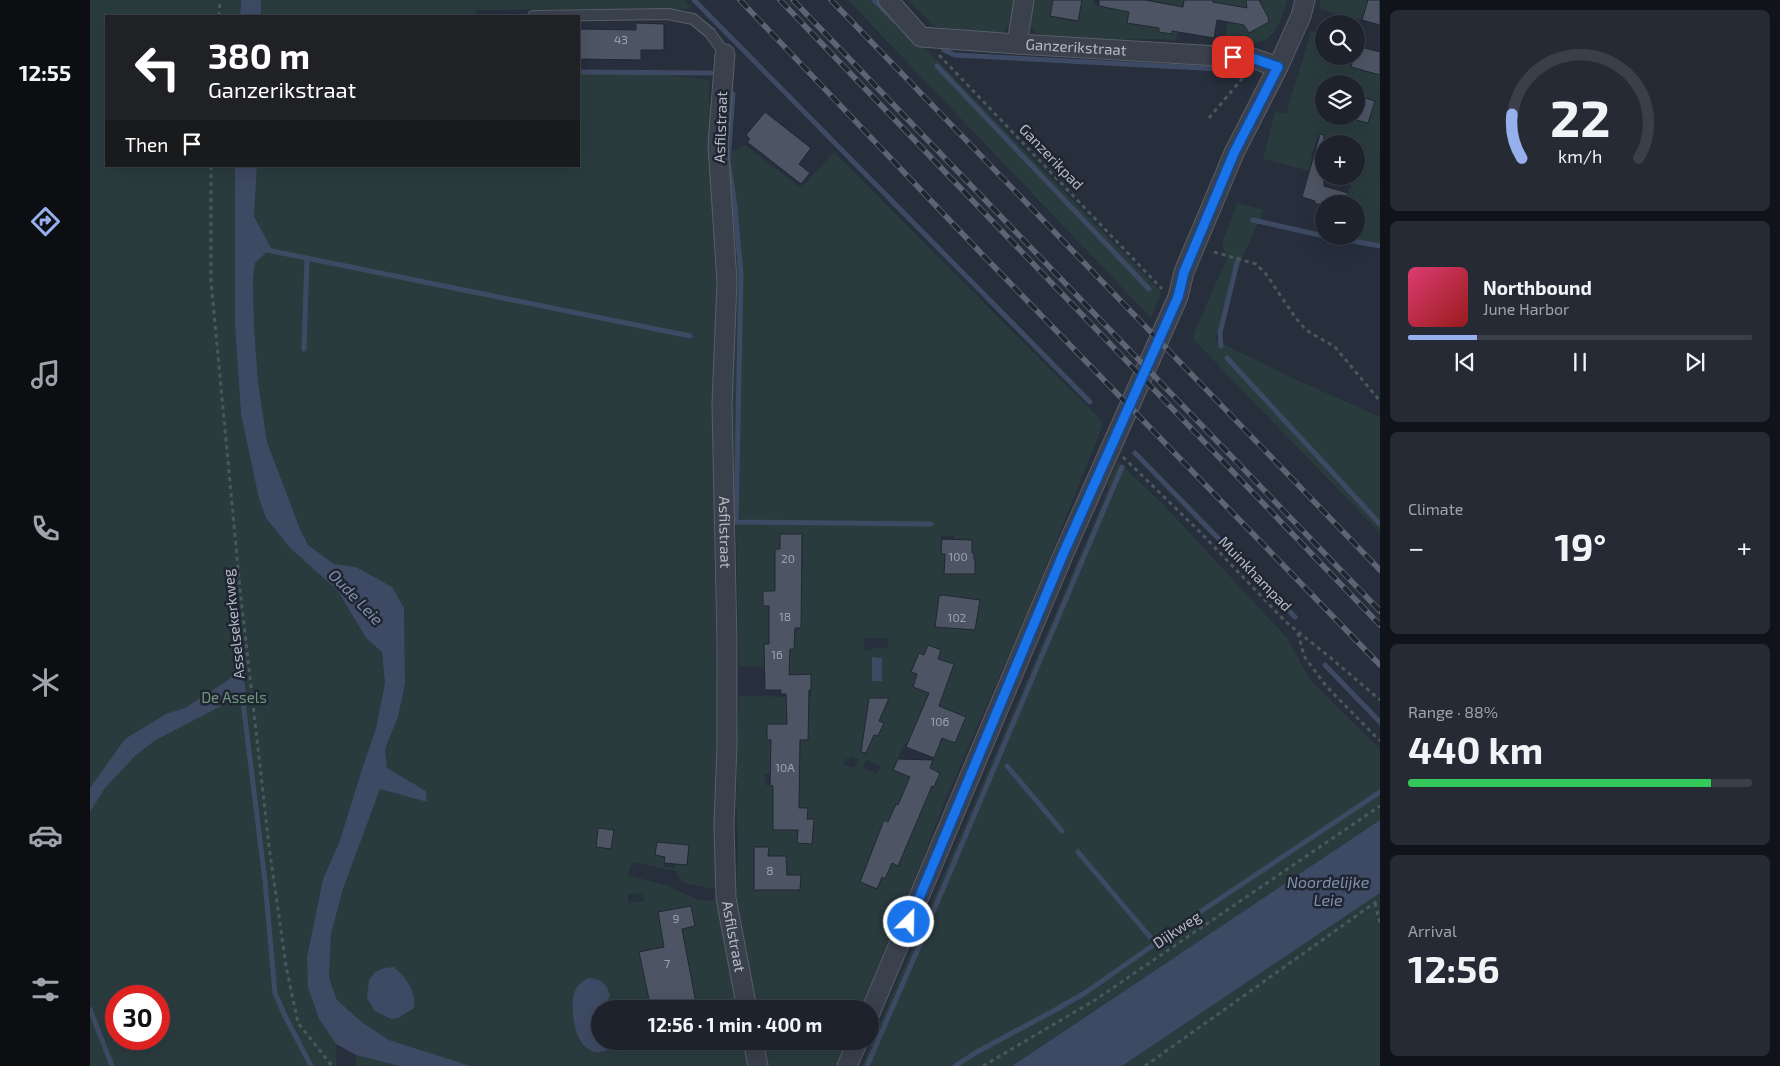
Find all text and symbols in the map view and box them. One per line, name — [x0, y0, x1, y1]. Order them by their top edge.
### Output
map controls — [1315, 15, 1365, 245]
button: search — [1315, 15, 1365, 65]
house number: 43 — [614, 32, 628, 46]
text: 380 m — [208, 34, 310, 76]
icon: left — [125, 35, 190, 100]
street label: Ganzerikstraat — [1025, 35, 1127, 59]
pin — [1212, 36, 1254, 78]
icon: arrive — [1219, 43, 1247, 71]
text: 12:55 — [19, 59, 71, 85]
button: layers — [1315, 75, 1365, 125]
text: Ganzerikstraat — [208, 76, 356, 102]
text: 22 — [1550, 85, 1610, 147]
street label: Asfilstraat — [710, 90, 730, 163]
street label: Ganzerikpad — [1016, 119, 1088, 193]
icon: arrive — [178, 130, 206, 158]
text: Then — [125, 133, 168, 156]
button: + — [1315, 135, 1365, 185]
text: km/h — [1558, 145, 1602, 167]
button: − — [1315, 195, 1365, 245]
icon: directions — [28, 204, 63, 239]
text: Northbound — [1483, 276, 1592, 299]
text: June Harbor — [1483, 299, 1570, 318]
icon: previous — [1451, 348, 1479, 376]
icon: pause — [1566, 348, 1594, 376]
icon: next — [1681, 348, 1709, 376]
icon: music — [28, 357, 63, 392]
street label: Asfilstraat — [716, 496, 735, 569]
text: Climate — [1408, 499, 1463, 518]
icon: phone — [28, 511, 63, 546]
text: 19° — [1555, 523, 1606, 569]
text: − — [1408, 530, 1424, 564]
text: + — [1737, 530, 1752, 564]
street label: Muinkhampad — [1215, 532, 1296, 615]
house number: 100 — [948, 549, 968, 563]
house number: 20 — [781, 551, 795, 565]
water label: Oude Leie — [325, 565, 388, 629]
street label: Asselsekerkweg — [218, 568, 248, 680]
house number: 18 — [779, 609, 791, 623]
house number: 102 — [948, 610, 967, 624]
house number: 16 — [771, 647, 783, 661]
icon: climate — [28, 665, 63, 700]
park label: De Assels — [201, 688, 267, 706]
text: Range · 88% — [1408, 702, 1498, 721]
house number: 106 — [931, 714, 950, 728]
text: 440 km — [1408, 726, 1543, 772]
house number: 10A — [775, 760, 795, 774]
icon: car — [28, 818, 63, 853]
house number: 8 — [766, 863, 774, 877]
water label: Noordelijke Leie — [1287, 872, 1370, 909]
position arrow — [882, 895, 934, 947]
street label: Asfilstraat — [719, 899, 750, 974]
street label: Dijkweg — [1149, 906, 1205, 953]
house number: 9 — [673, 911, 680, 925]
text: Arrival — [1408, 921, 1457, 940]
text: 12:56 — [1408, 945, 1500, 991]
house number: 7 — [664, 956, 670, 970]
icon: filters — [28, 972, 63, 1007]
speed limit sign: 30 — [105, 985, 170, 1050]
text: 12:56 · 1 min · 400 m — [648, 1013, 822, 1036]

